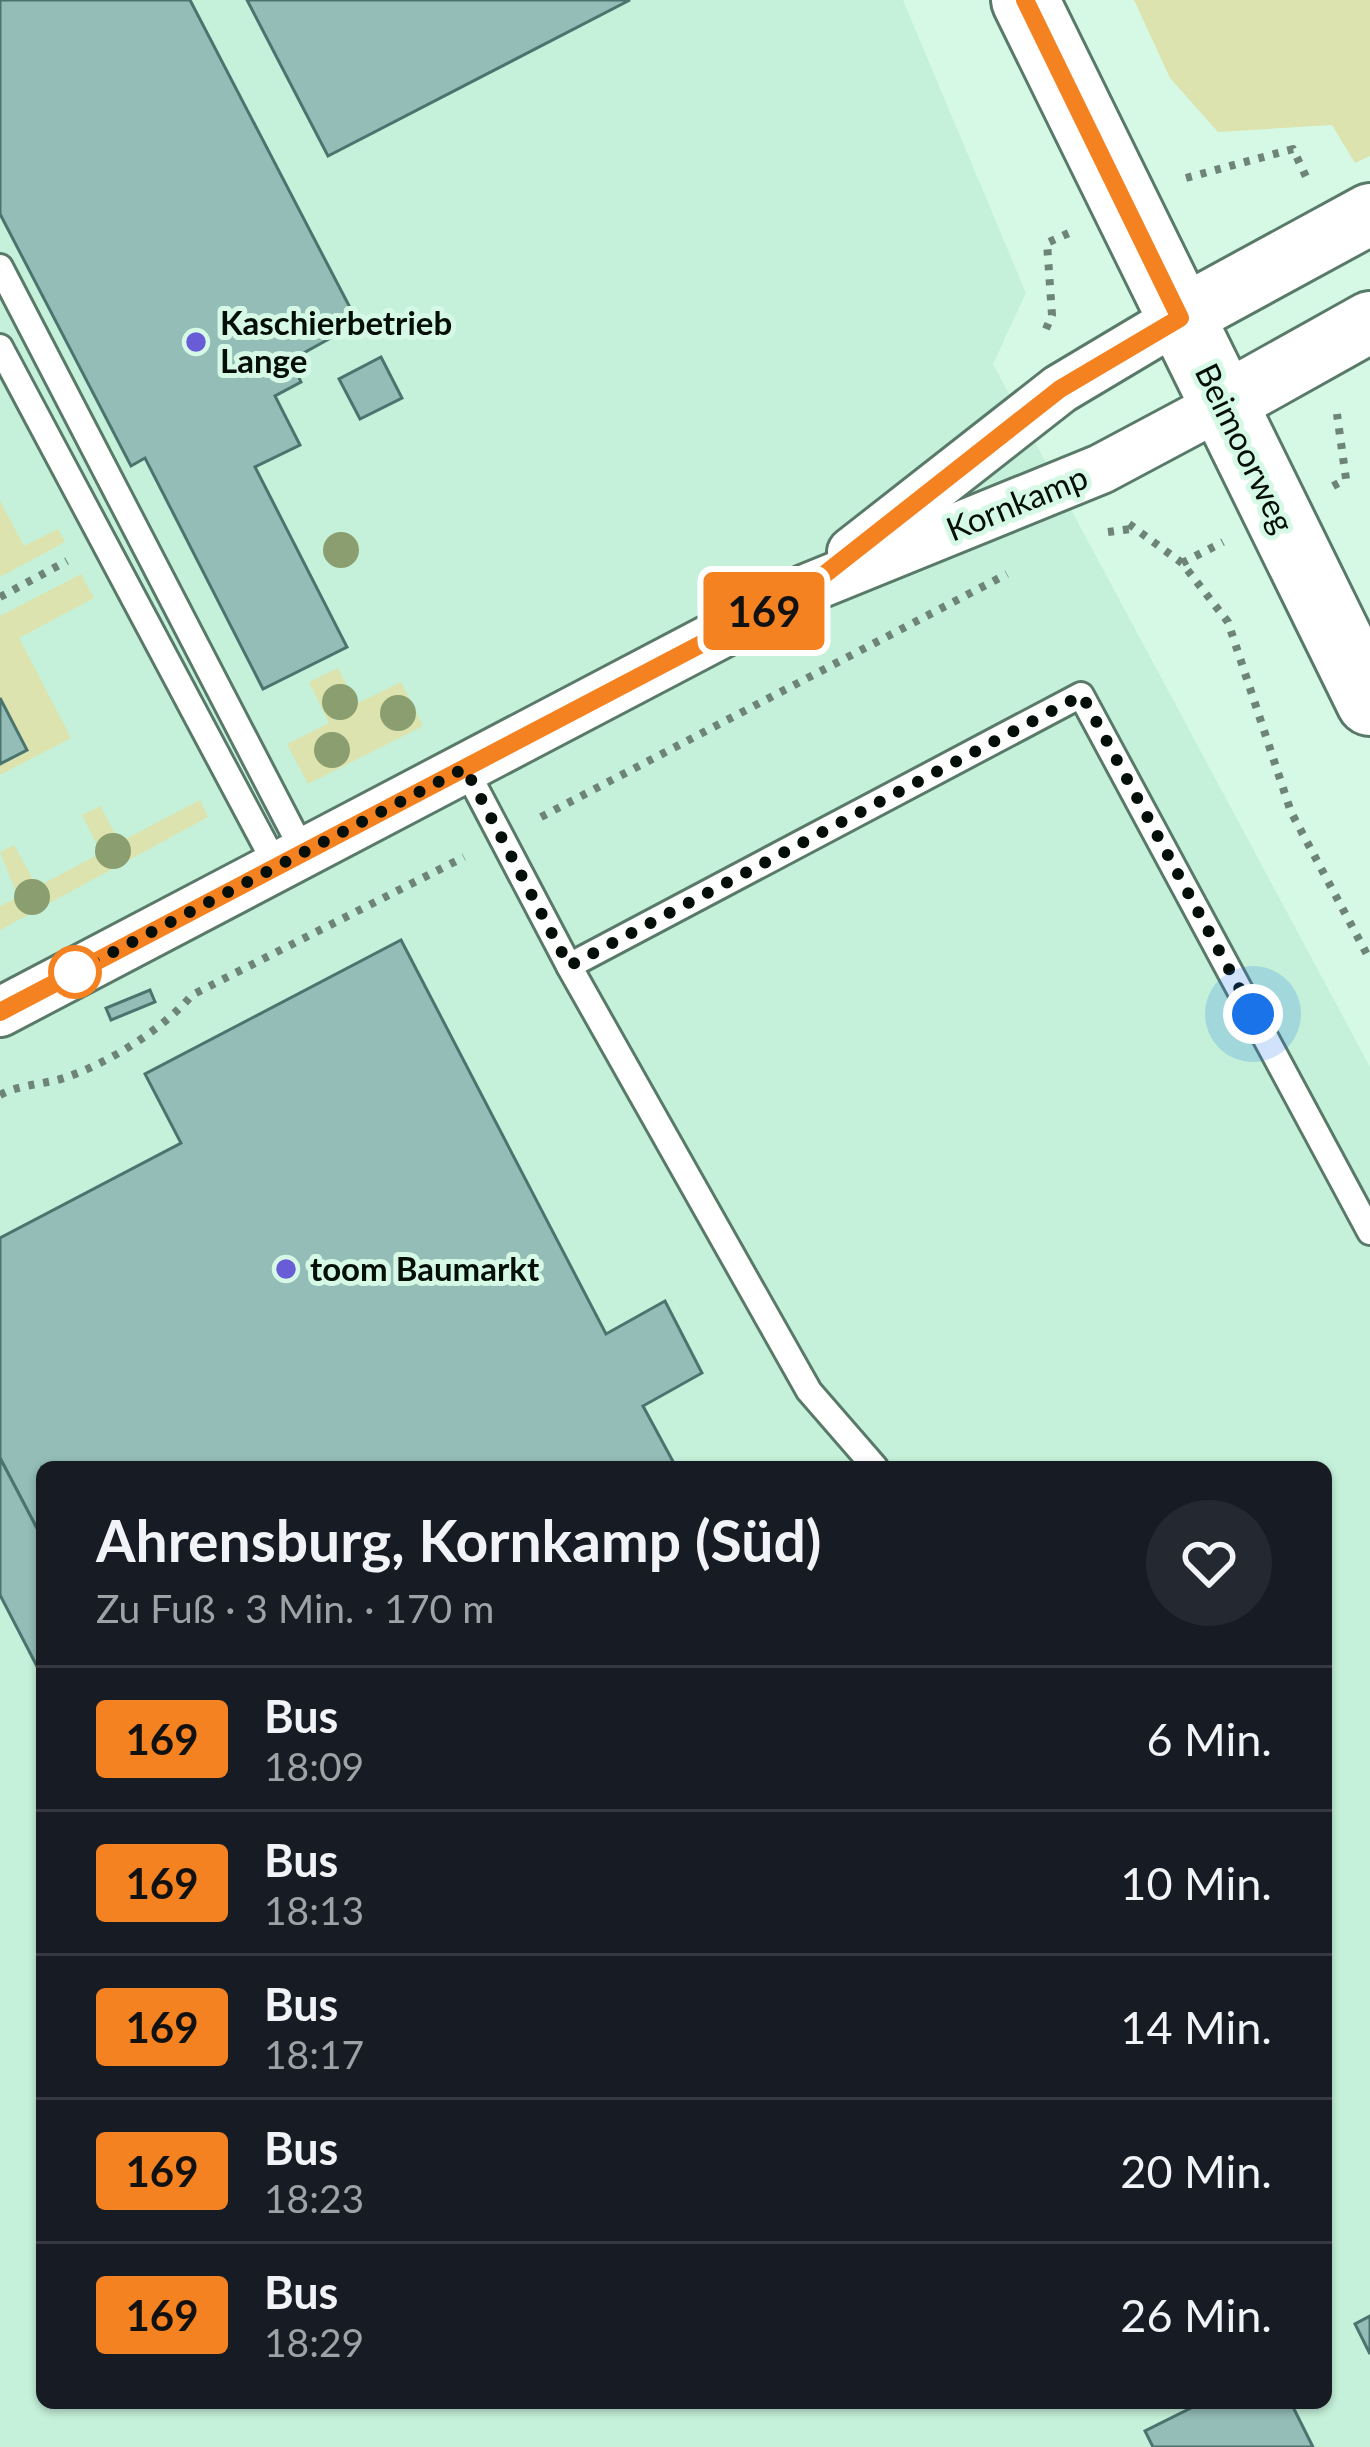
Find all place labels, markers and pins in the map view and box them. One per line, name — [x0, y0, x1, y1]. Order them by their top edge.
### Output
place label: Kaschierbetrieb Lange — [220, 302, 452, 380]
marker: Kaschierbetrieb Lange — [183, 329, 209, 355]
unlabelled marker — [50, 947, 100, 997]
place label: toom Baumarkt — [310, 1248, 540, 1288]
marker: toom Baumarkt — [273, 1256, 299, 1282]

